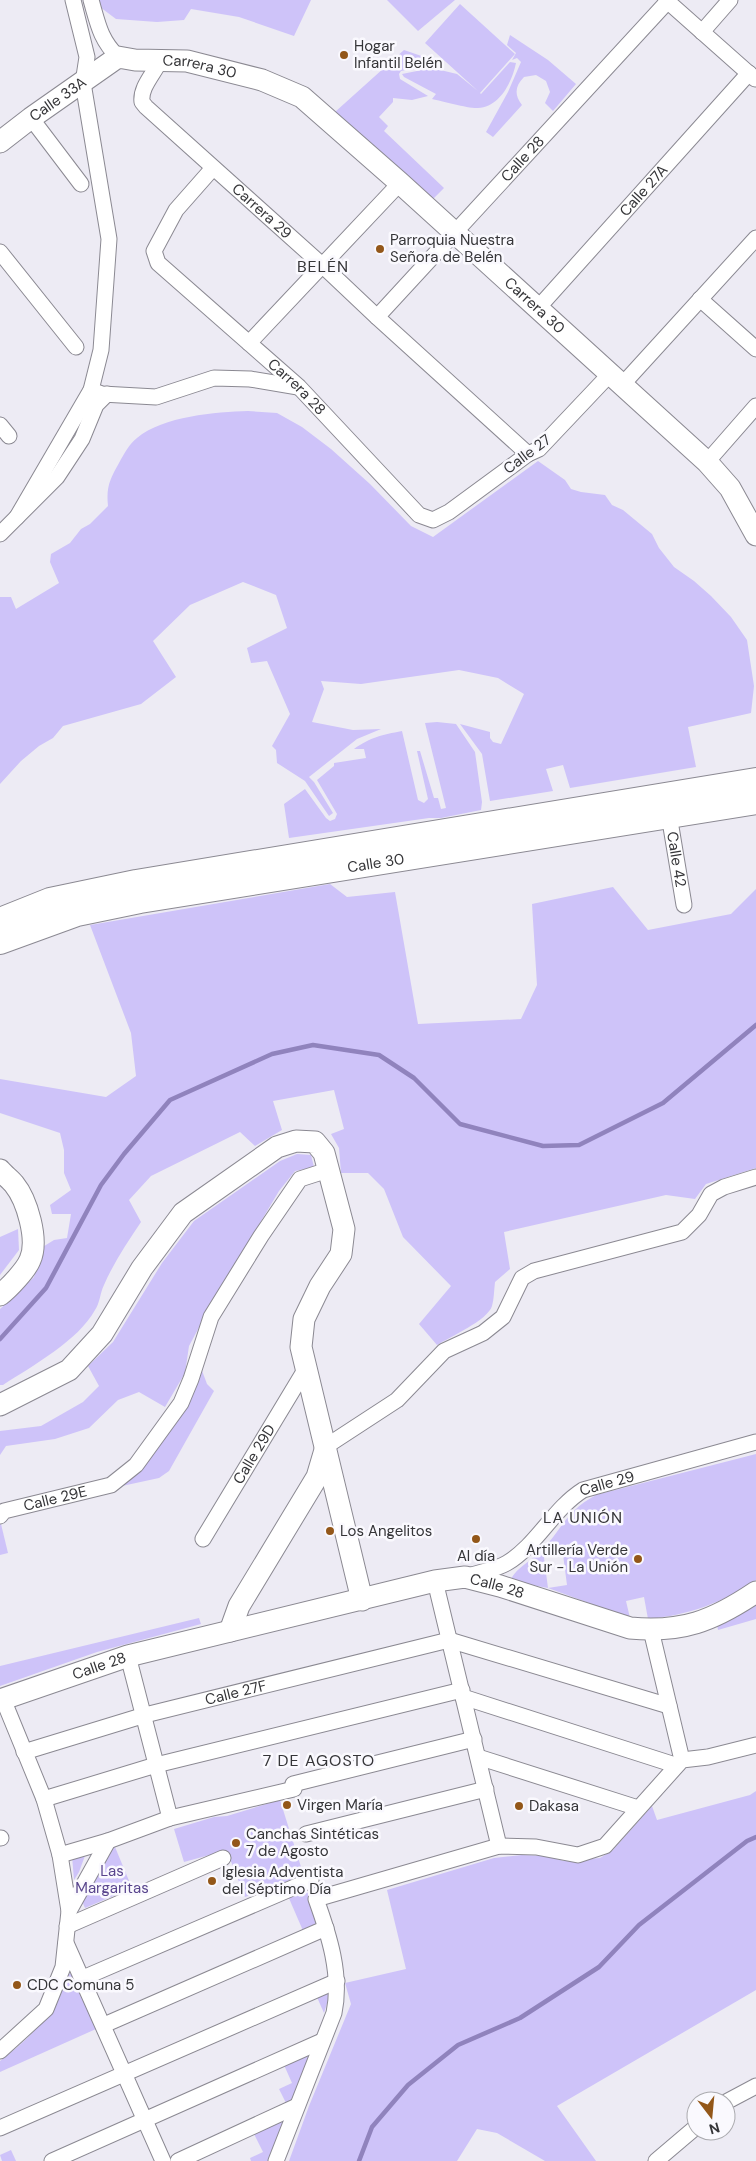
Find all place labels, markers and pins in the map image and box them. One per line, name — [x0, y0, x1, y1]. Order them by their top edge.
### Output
place label: Hogar Infantil Belén — [354, 36, 443, 73]
marker: Hogar Infantil Belén — [338, 49, 350, 61]
place label: Parroquia Nuestra Señora de Belén — [390, 230, 514, 267]
marker: Parroquia Nuestra Señora de Belén — [374, 243, 386, 255]
place label: Los Angelitos — [340, 1521, 432, 1541]
marker: Los Angelitos — [324, 1525, 336, 1537]
marker: Al día — [470, 1533, 482, 1545]
place label: Artillería Verde Sur - La Unión — [526, 1540, 628, 1577]
place label: Al día — [457, 1546, 495, 1566]
marker: Artillería Verde Sur - La Unión — [632, 1553, 644, 1565]
place label: Virgen María — [297, 1795, 383, 1815]
place label: Dakasa — [529, 1796, 579, 1816]
marker: Virgen María — [281, 1799, 293, 1811]
marker: Dakasa — [513, 1800, 525, 1812]
place label: Canchas Sintéticas 7 de Agosto — [246, 1824, 379, 1861]
marker: Canchas Sintéticas 7 de Agosto — [230, 1837, 242, 1849]
place label: Iglesia Adventista del Séptimo Día — [222, 1862, 343, 1899]
marker: Iglesia Adventista del Séptimo Día — [206, 1875, 218, 1887]
place label: CDC Comuna 5 — [27, 1975, 134, 1995]
marker: CDC Comuna 5 — [11, 1979, 23, 1991]

